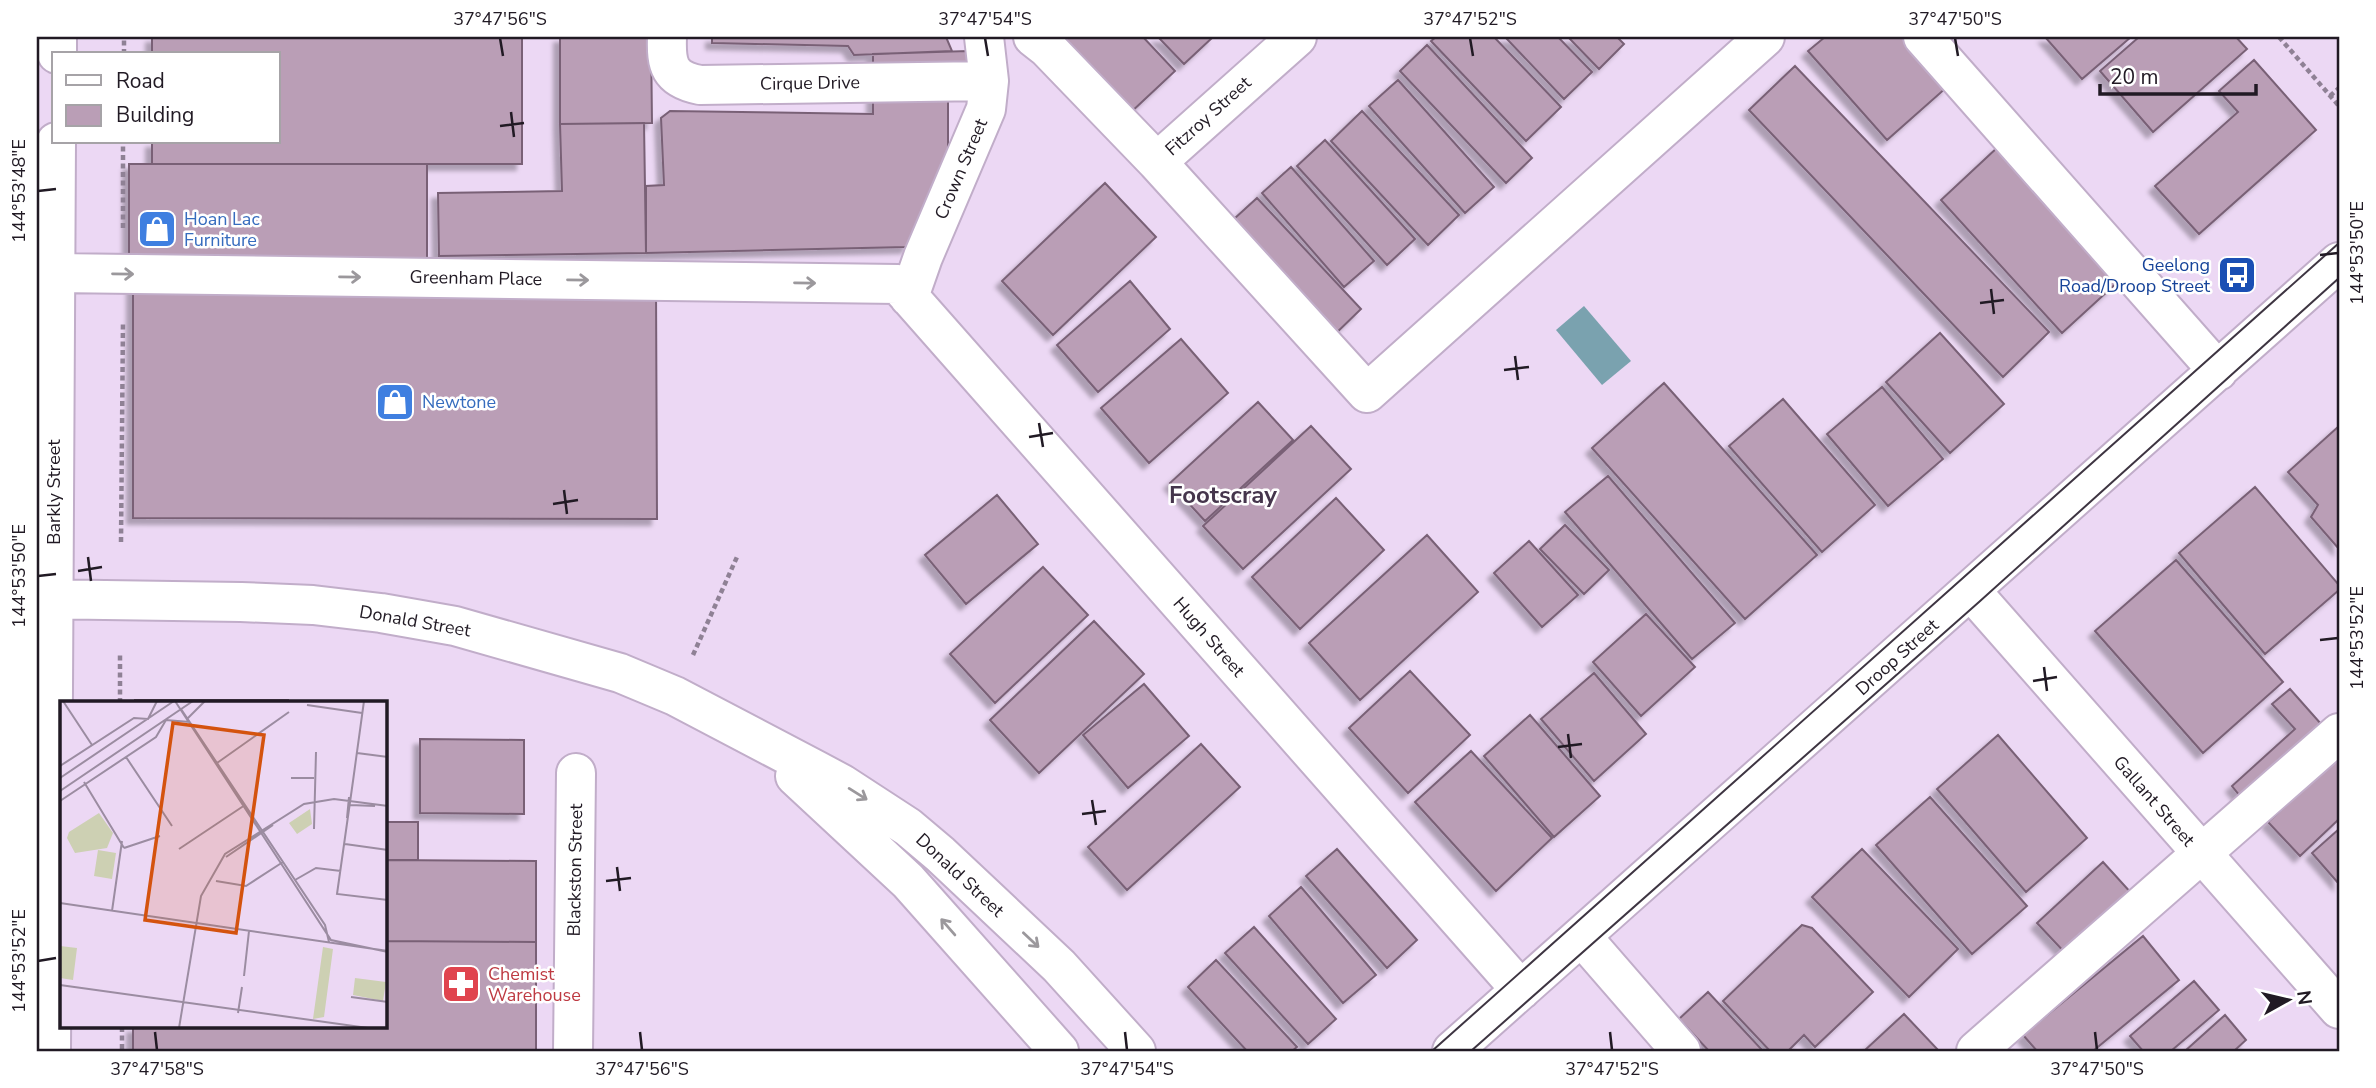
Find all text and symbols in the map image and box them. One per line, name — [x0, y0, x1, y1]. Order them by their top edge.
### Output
text: 37°47'56"S — [453, 7, 547, 31]
text: 37°47'54"S — [938, 7, 1032, 31]
text: 37°47'52"S — [1423, 7, 1517, 31]
text: 37°47'50"S — [1908, 7, 2002, 31]
legend — [52, 52, 280, 144]
scale bar — [2100, 52, 2255, 96]
text: 20 m — [2110, 63, 2159, 91]
text: Road — [116, 67, 165, 95]
street label: Cirque Drive — [760, 70, 860, 96]
street label: Fitzroy Street — [1160, 71, 1257, 161]
text: Building — [116, 101, 194, 129]
street label: Crown Street — [929, 114, 993, 223]
text: 144°53'48"E — [7, 139, 31, 243]
text: 144°53'50"E — [2345, 201, 2369, 305]
place label: Hoan Lac Furniture — [184, 207, 260, 252]
shop icon: Hoan Lac Furniture — [136, 208, 178, 250]
place label: Geelong Road/Droop Street — [2059, 253, 2211, 298]
bus stop icon: Geelong Road/Droop Street — [2216, 254, 2258, 296]
street label: Greenham Place — [410, 265, 542, 291]
one-way arrow — [111, 267, 134, 281]
one-way arrow — [339, 270, 362, 284]
one-way arrow — [566, 273, 589, 287]
one-way arrow — [794, 276, 817, 290]
shop icon: Newtone — [374, 381, 416, 423]
place label: Newtone — [422, 390, 496, 414]
street label: Barkly Street — [42, 439, 66, 545]
district label: Footscray — [1169, 479, 1277, 511]
text: 144°53'50"E — [7, 524, 31, 628]
text: 144°53'52"E — [2345, 586, 2369, 690]
street label: Hugh Street — [1168, 592, 1251, 682]
street label: Donald Street — [357, 599, 473, 643]
street label: Droop Street — [1850, 613, 1944, 701]
inset map — [60, 701, 387, 1028]
street label: Gallant Street — [2108, 750, 2201, 852]
one-way arrow — [847, 787, 867, 801]
street label: Blackston Street — [562, 803, 588, 937]
street label: Donald Street — [911, 828, 1010, 923]
text: 144°53'52"E — [7, 909, 31, 1013]
one-way arrow — [940, 918, 956, 936]
one-way arrow — [1022, 932, 1040, 948]
place label: Chemist Warehouse — [488, 962, 581, 1007]
pharmacy icon: Chemist Warehouse — [440, 963, 482, 1005]
north arrow — [2254, 965, 2324, 1036]
text: N — [2290, 989, 2318, 1007]
text: 37°47'58"S — [110, 1057, 204, 1081]
text: 37°47'56"S — [595, 1057, 689, 1081]
text: 37°47'54"S — [1080, 1057, 1174, 1081]
text: 37°47'52"S — [1565, 1057, 1659, 1081]
text: 37°47'50"S — [2050, 1057, 2144, 1081]

